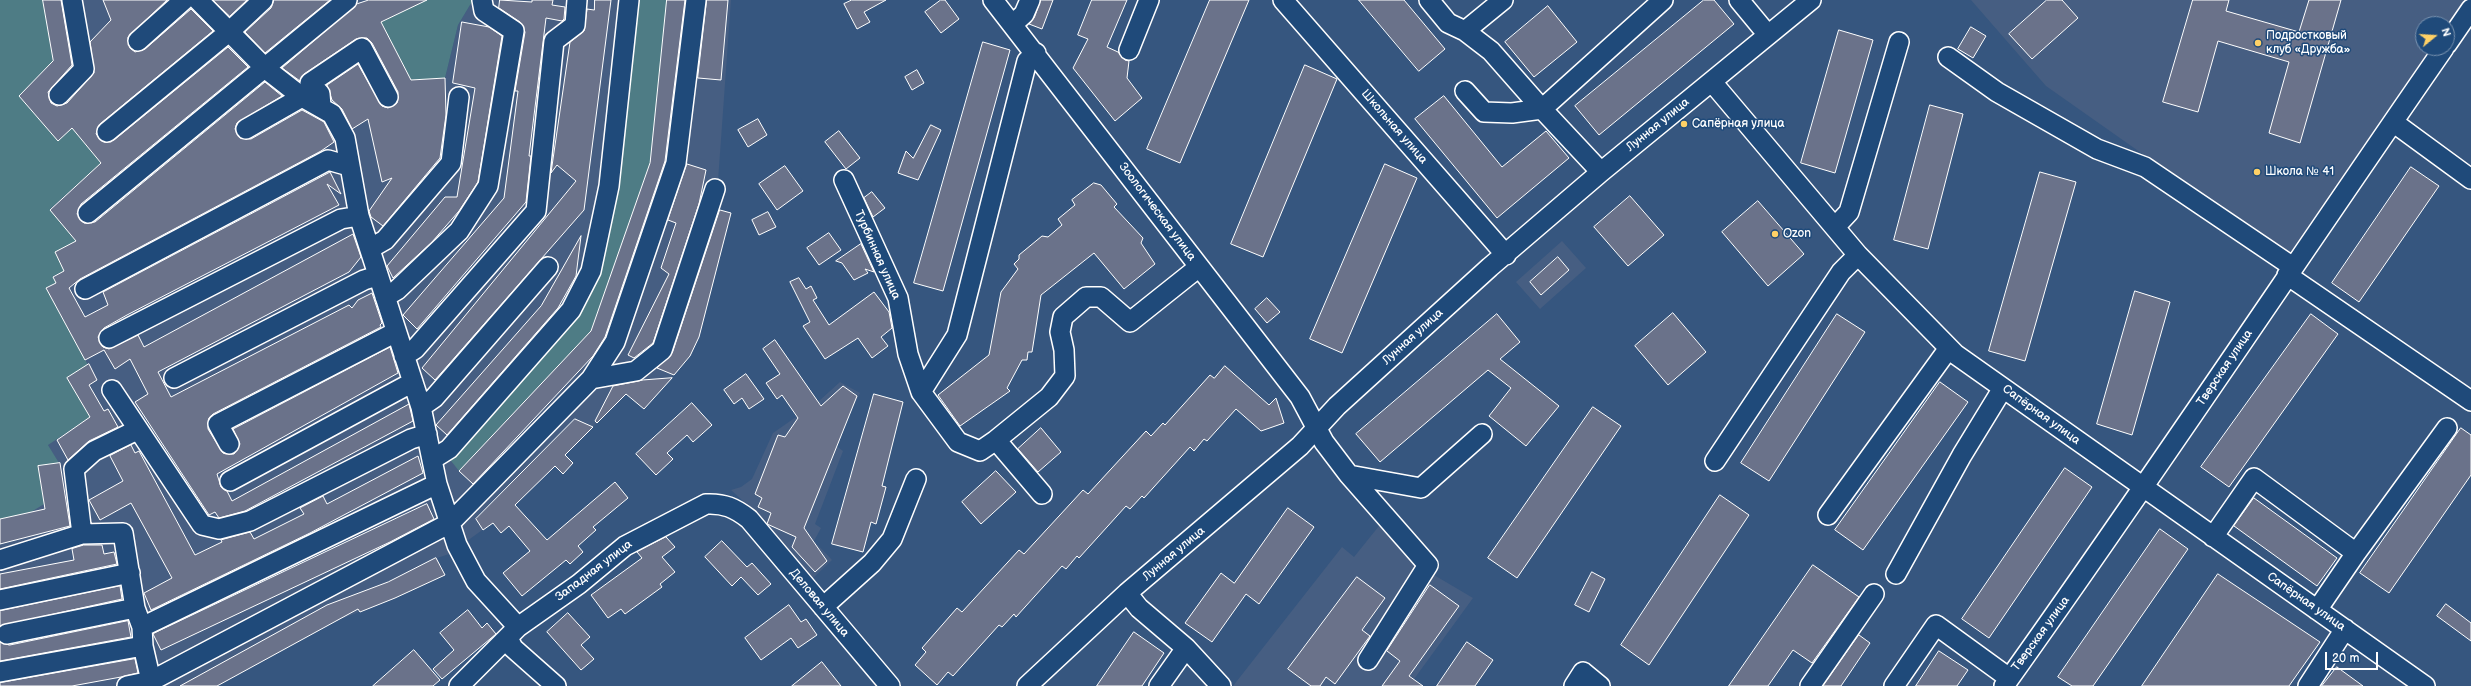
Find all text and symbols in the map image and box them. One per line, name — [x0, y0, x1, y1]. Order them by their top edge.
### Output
north arrow — [2415, 16, 2455, 56]
text: N — [2438, 26, 2453, 38]
place label: Подростковый клуб «Дружба» — [2266, 29, 2350, 57]
marker: Подростковый клуб «Дружба» — [2253, 38, 2263, 48]
street label: Школьная улица — [1358, 87, 1430, 167]
street label: Лунная улица — [1624, 95, 1692, 155]
place label: Сапёрная улица — [1692, 117, 1785, 131]
marker: Сапёрная улица — [1679, 119, 1689, 129]
street label: Зоологическая улица — [1115, 160, 1199, 264]
place label: Школа № 41 — [2265, 165, 2334, 179]
marker: Школа № 41 — [2252, 167, 2262, 177]
street label: Турбинная улица — [851, 208, 903, 302]
place label: Ozon — [1783, 227, 1811, 241]
marker: Ozon — [1770, 229, 1780, 239]
street label: Лунная улица — [1380, 306, 1446, 368]
street label: Тверская улица — [2194, 327, 2256, 409]
street label: Сапёрная улица — [1999, 382, 2083, 448]
street label: Лунная улица — [1140, 524, 1208, 584]
street label: Западная улица — [553, 537, 635, 605]
street label: Деловая улица — [786, 566, 852, 640]
street label: Сапёрная улица — [2264, 570, 2348, 634]
street label: Тверская улица — [2009, 594, 2073, 674]
scale bar — [2327, 644, 2380, 670]
text: 20 m — [2332, 651, 2359, 666]

